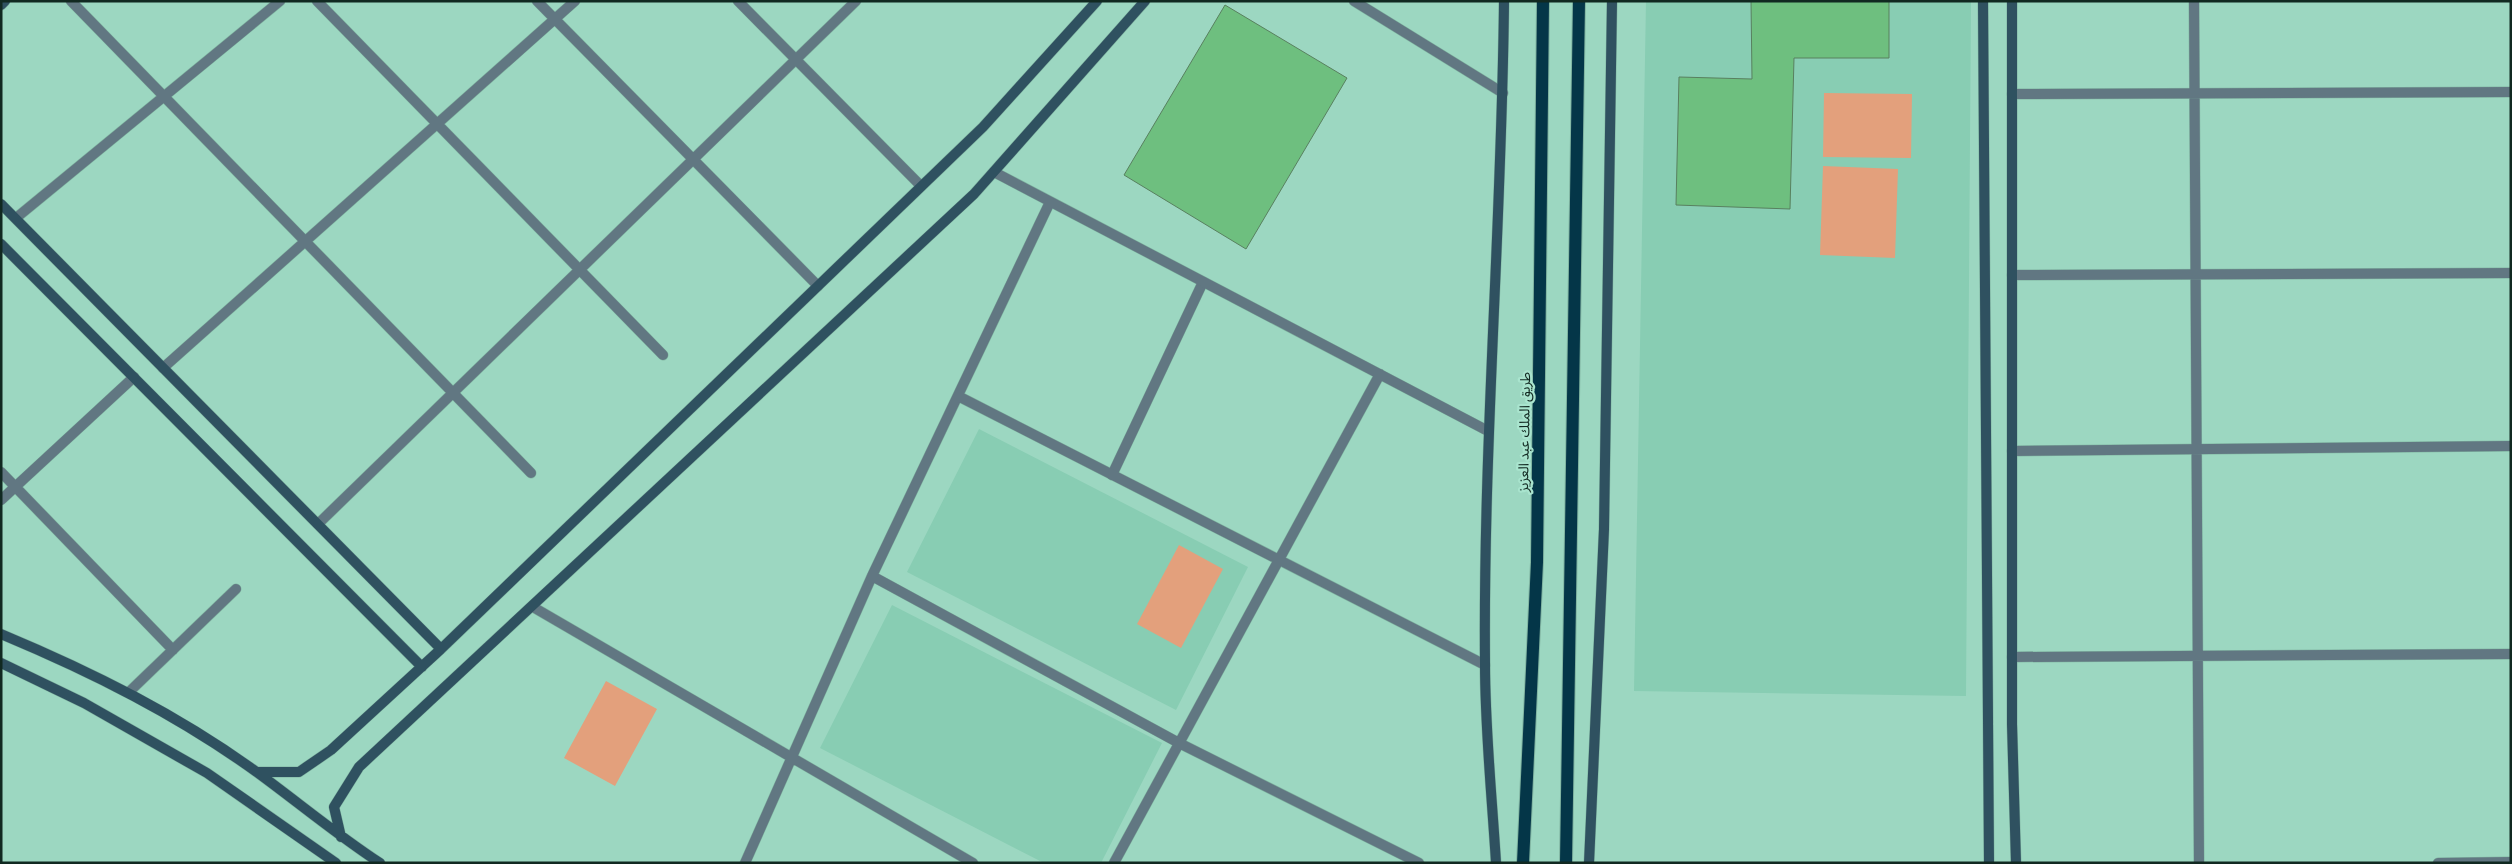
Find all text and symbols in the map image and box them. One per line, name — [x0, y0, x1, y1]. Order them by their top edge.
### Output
street label: طريق الملك عبد العزيز — [1515, 372, 1535, 493]

